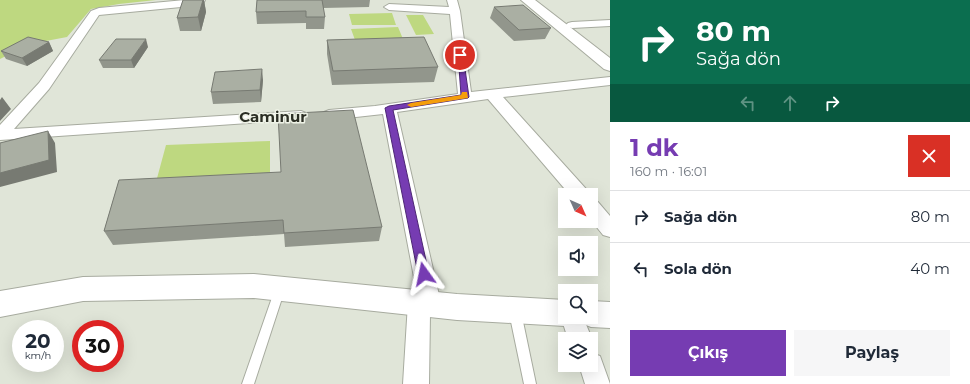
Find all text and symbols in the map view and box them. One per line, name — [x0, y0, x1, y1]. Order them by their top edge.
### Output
text: 80 m — [696, 14, 771, 48]
icon: right — [630, 16, 682, 68]
pin — [443, 38, 477, 72]
icon: arrive — [449, 44, 471, 66]
text: Sağa dön — [696, 48, 781, 70]
icon: left — [737, 92, 759, 114]
icon: ahead — [779, 92, 801, 114]
icon: right — [821, 92, 843, 114]
district label: Caminur — [239, 107, 307, 126]
text: 1 dk — [630, 133, 679, 162]
button: close — [908, 135, 950, 177]
text: 160 m · 16:01 — [630, 163, 707, 179]
north arrow — [558, 188, 598, 228]
map controls — [558, 188, 598, 372]
icon: right — [630, 206, 652, 228]
text: Sağa dön — [664, 207, 737, 226]
text: 80 m — [911, 207, 950, 226]
button: sound — [558, 236, 598, 276]
position arrow — [403, 253, 445, 295]
icon: left — [630, 258, 652, 280]
text: Sola dön — [664, 259, 732, 278]
text: 40 m — [910, 259, 950, 278]
button: search — [558, 284, 598, 324]
speed limit sign: 30 — [72, 320, 124, 372]
text: 20 — [25, 329, 51, 353]
button: Çıkış — [630, 330, 786, 376]
button: Paylaş — [794, 330, 950, 376]
button: layers — [558, 332, 598, 372]
text: km/h — [25, 349, 51, 362]

